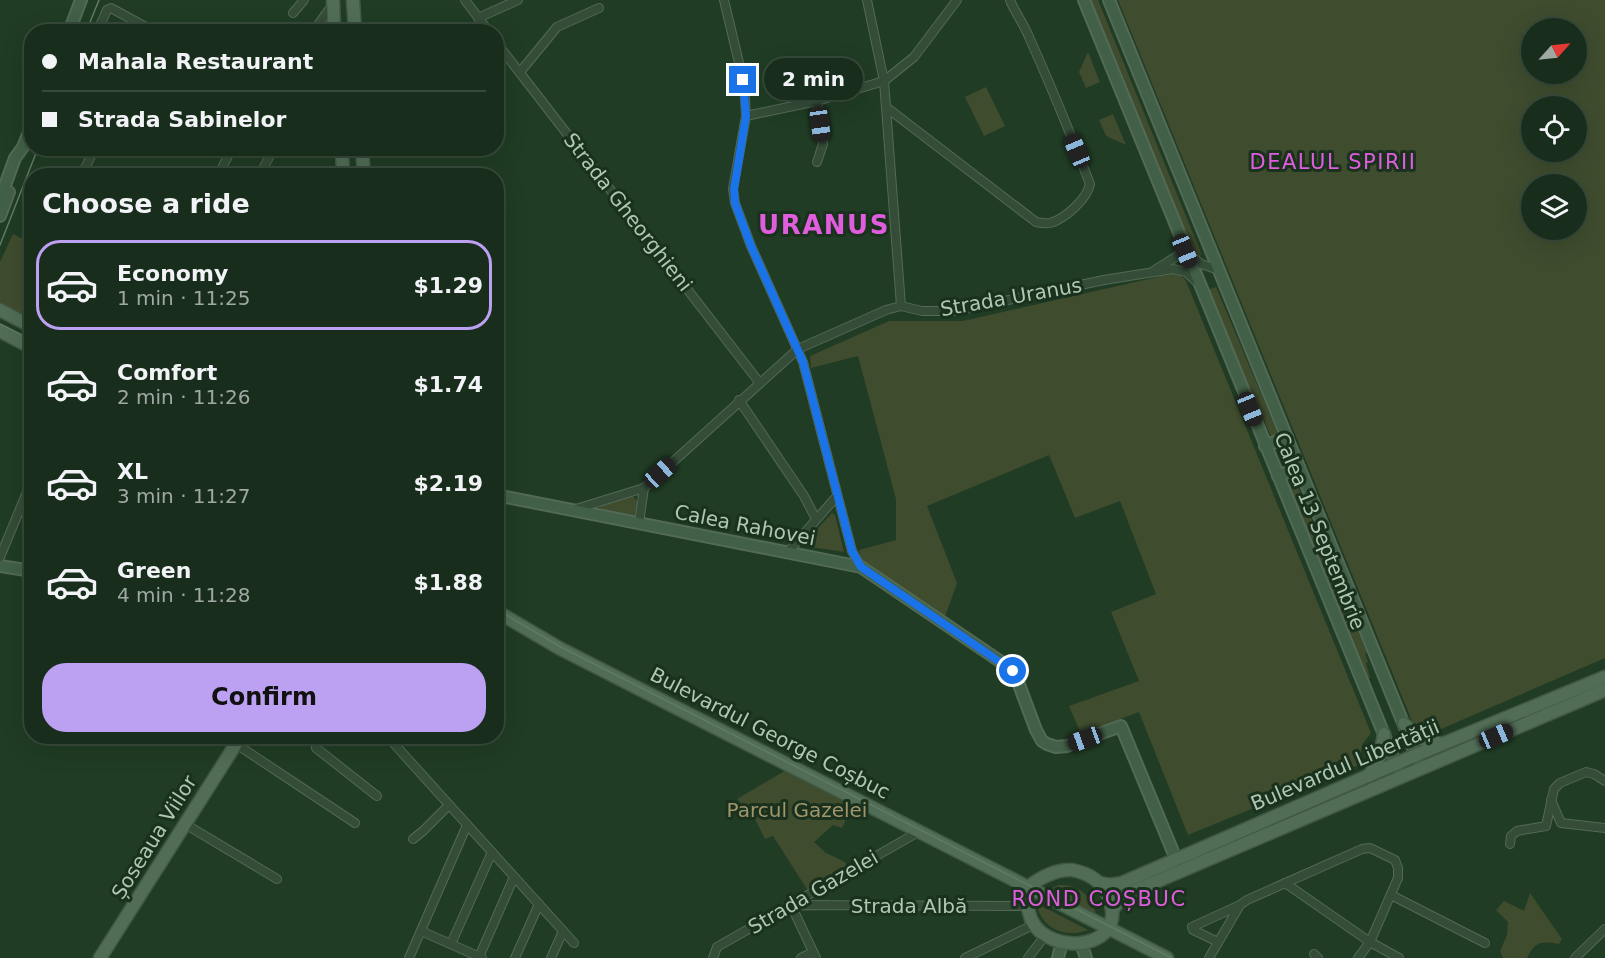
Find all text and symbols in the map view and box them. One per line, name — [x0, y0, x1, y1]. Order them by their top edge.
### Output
north arrow — [1521, 18, 1587, 84]
map controls — [1521, 18, 1587, 240]
text: Mahala Restaurant — [78, 49, 313, 74]
callout: 2 min — [764, 59, 863, 101]
route end — [729, 66, 756, 93]
text: 2 min — [782, 67, 845, 91]
button: locate — [1521, 96, 1587, 162]
car — [809, 105, 831, 143]
text: Strada Sabinelor — [78, 107, 286, 132]
street label: Strada Gheorghieni — [559, 128, 697, 296]
car — [1062, 131, 1092, 171]
district label: DEALUL SPIRII — [1250, 150, 1416, 174]
button: layers — [1521, 174, 1587, 240]
text: Choose a ride — [42, 188, 250, 219]
district label: URANUS — [758, 210, 890, 240]
car — [1170, 231, 1200, 271]
icon: car — [45, 258, 99, 312]
text: Economy — [117, 261, 228, 286]
text: $1.29 — [413, 273, 483, 298]
street label: Strada Uranus — [938, 273, 1084, 321]
text: 1 min · 11:25 — [117, 286, 251, 310]
icon: car — [45, 357, 99, 411]
text: Comfort — [117, 360, 217, 385]
text: $1.74 — [413, 372, 483, 397]
text: 2 min · 11:26 — [117, 385, 251, 409]
car — [1235, 389, 1265, 429]
street label: Calea 13 Septembrie — [1269, 429, 1371, 633]
car — [641, 454, 679, 492]
icon: car — [45, 456, 99, 510]
text: XL — [117, 459, 148, 484]
text: $2.19 — [413, 471, 483, 496]
text: 3 min · 11:27 — [117, 484, 251, 508]
street label: Calea Rahovei — [673, 500, 817, 550]
icon: car — [45, 555, 99, 609]
text: Green — [117, 558, 191, 583]
text: $1.88 — [413, 570, 483, 595]
text: 4 min · 11:28 — [117, 583, 251, 607]
route start — [999, 657, 1026, 684]
street label: Bulevardul George Coșbuc — [646, 662, 894, 804]
button: Confirm — [42, 663, 486, 732]
street label: Bulevardul Libertății — [1247, 714, 1443, 816]
car — [1476, 721, 1516, 751]
car — [1065, 724, 1105, 754]
street label: Șoseaua Viilor — [106, 770, 202, 903]
park label: Parcul Gazelei — [727, 798, 867, 822]
street label: Strada Gazelei — [744, 845, 882, 939]
district label: ROND COȘBUC — [1011, 887, 1187, 911]
street label: Strada Albă — [851, 894, 967, 918]

